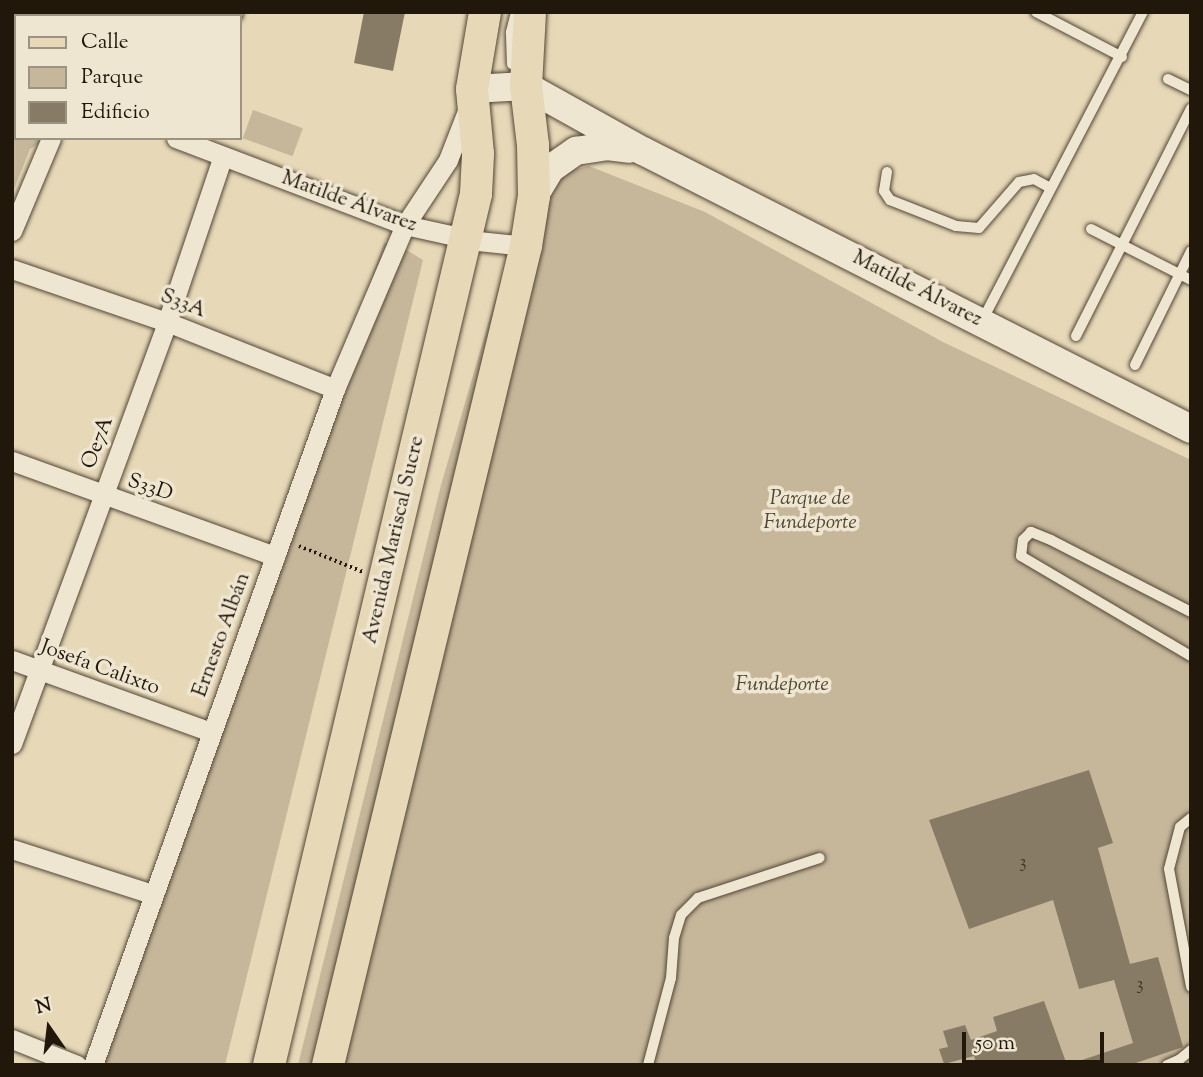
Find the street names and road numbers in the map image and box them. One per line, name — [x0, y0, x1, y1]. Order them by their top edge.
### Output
street label: Matilde Álvarez — [278, 166, 420, 238]
street label: Matilde Álvarez — [848, 246, 986, 332]
street label: S33A — [157, 284, 209, 324]
street label: Oe7A — [77, 413, 119, 473]
street label: Avenida Mariscal Sucre — [358, 434, 430, 646]
street label: S33D — [124, 469, 176, 507]
street label: Ernesto Albán — [188, 569, 256, 701]
street label: Josefa Calixto — [37, 635, 163, 701]

